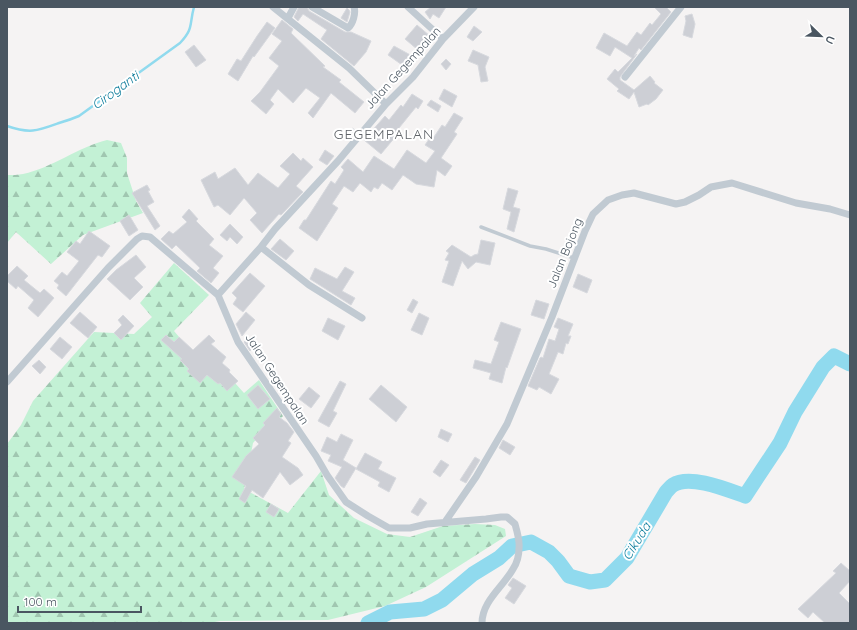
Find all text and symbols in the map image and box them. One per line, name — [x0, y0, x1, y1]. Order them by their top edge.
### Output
north arrow — [801, 16, 841, 56]
street label: Jalan Gegempalan — [362, 23, 444, 112]
text: U — [822, 34, 838, 46]
water label: Ciroganti — [88, 66, 144, 112]
district label: GEGEMPALAN — [334, 125, 434, 143]
street label: Jalan Bojong — [544, 216, 585, 290]
street label: Jalan Gegempalan — [242, 330, 313, 427]
water label: Cikuda — [618, 518, 654, 563]
scale bar — [18, 588, 141, 614]
text: 100 m — [24, 594, 57, 609]

